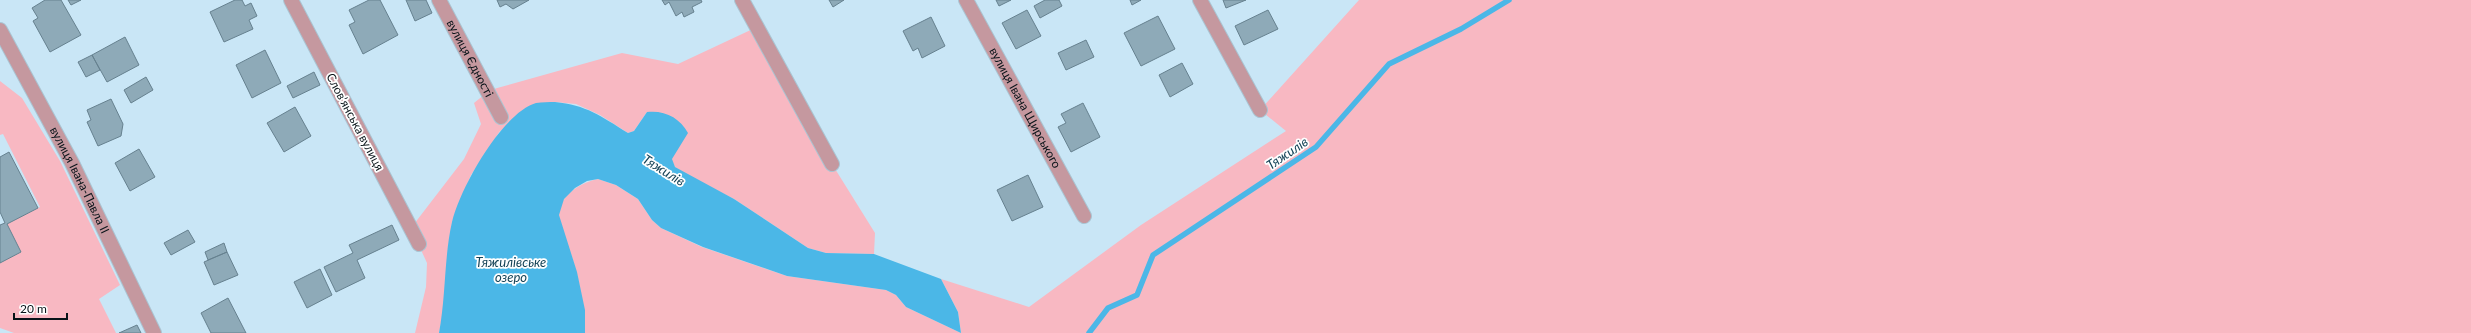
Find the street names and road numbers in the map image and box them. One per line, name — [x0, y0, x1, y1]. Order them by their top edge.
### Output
street label: вулиця Єдності — [444, 17, 497, 99]
street label: вулиця Івана Щирського — [986, 45, 1065, 171]
street label: Словʼянська вулиця — [323, 70, 388, 173]
street label: вулиця Івана-Павла II — [47, 124, 113, 236]

